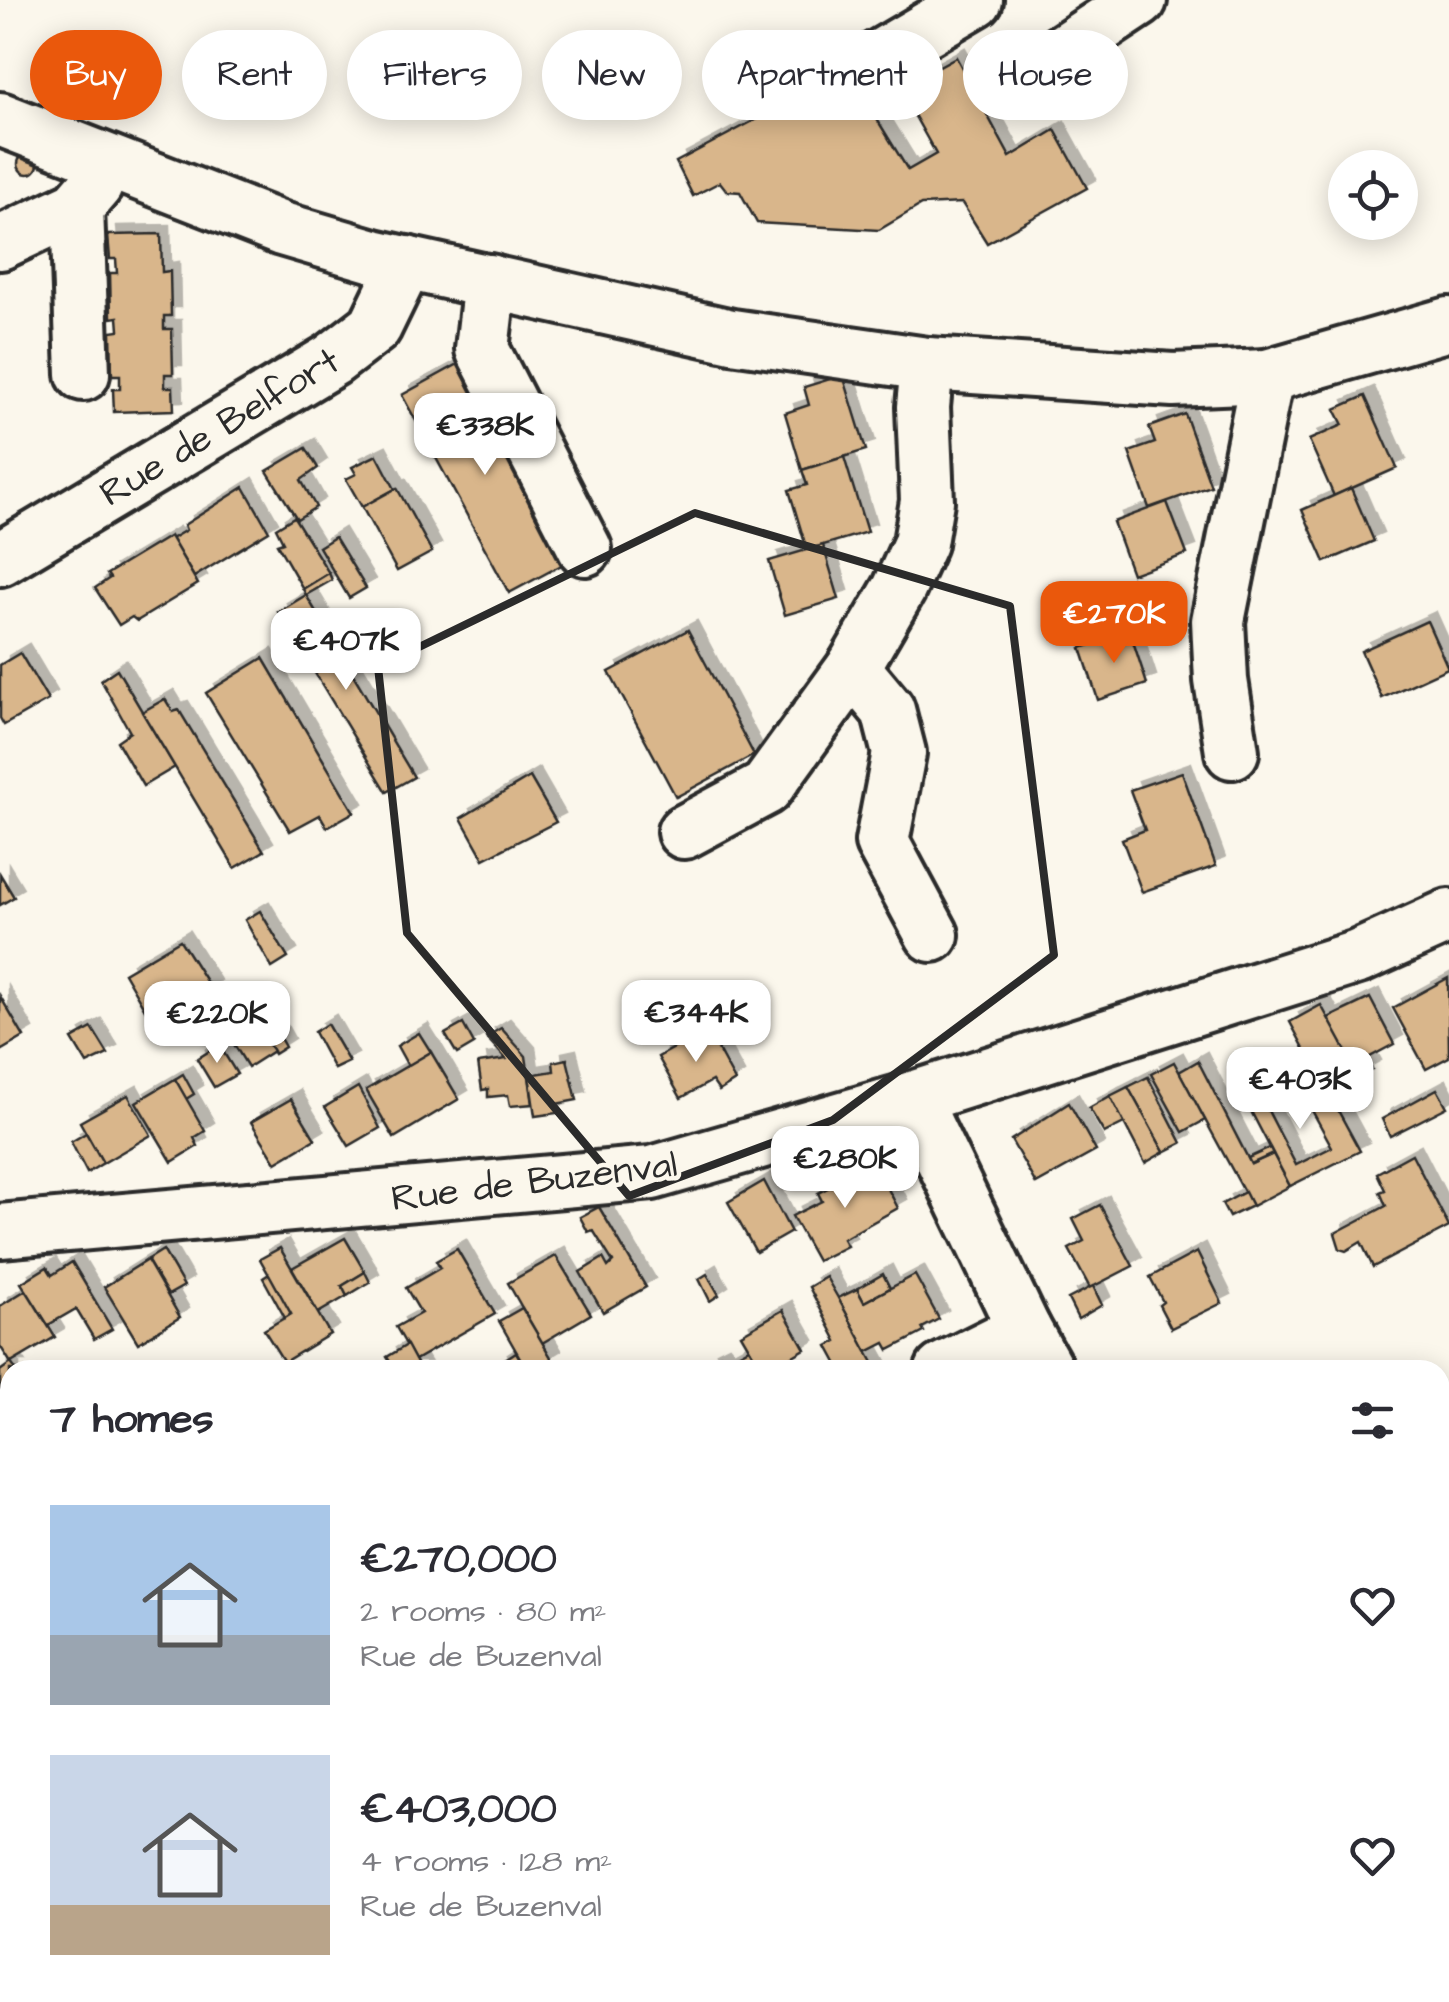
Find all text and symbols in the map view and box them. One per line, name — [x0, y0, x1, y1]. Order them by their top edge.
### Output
chip: Buy — [30, 30, 162, 120]
chip: Rent — [182, 30, 327, 120]
chip: Filters — [347, 30, 522, 120]
chip: New — [542, 30, 682, 120]
chip: Apartment — [702, 30, 943, 120]
chip: House — [963, 30, 1128, 120]
map controls — [1328, 150, 1418, 240]
button: locate — [1328, 150, 1418, 240]
street label: Rue de Belfort — [90, 336, 350, 520]
pin: €338K — [415, 393, 555, 478]
text: €338K — [436, 403, 534, 448]
pin: €270K — [1044, 581, 1184, 666]
text: €270K — [1063, 591, 1166, 636]
pin: €407K — [276, 608, 416, 693]
text: €407K — [293, 618, 399, 663]
pin: €344K — [626, 980, 766, 1065]
pin: €220K — [147, 981, 287, 1066]
text: €344K — [644, 990, 748, 1035]
text: €220K — [166, 991, 268, 1036]
pin: €403K — [1230, 1047, 1370, 1132]
text: €403K — [1248, 1057, 1352, 1102]
pin: €280K — [775, 1126, 915, 1211]
text: €280K — [793, 1136, 897, 1181]
street label: Rue de Buzenval — [389, 1139, 680, 1225]
text: 7 homes — [50, 1391, 214, 1449]
icon: filters — [1345, 1393, 1400, 1448]
text: €270,000 — [360, 1531, 557, 1589]
icon: home — [130, 1545, 250, 1665]
icon: heart — [1345, 1578, 1400, 1633]
text: 2 rooms · 80 m² — [360, 1589, 607, 1634]
text: Rue de Buzenval — [360, 1634, 602, 1679]
text: €403,000 — [360, 1781, 557, 1839]
icon: home — [130, 1795, 250, 1915]
icon: heart — [1345, 1828, 1400, 1883]
text: 4 rooms · 128 m² — [360, 1839, 612, 1884]
text: Rue de Buzenval — [360, 1884, 602, 1929]

